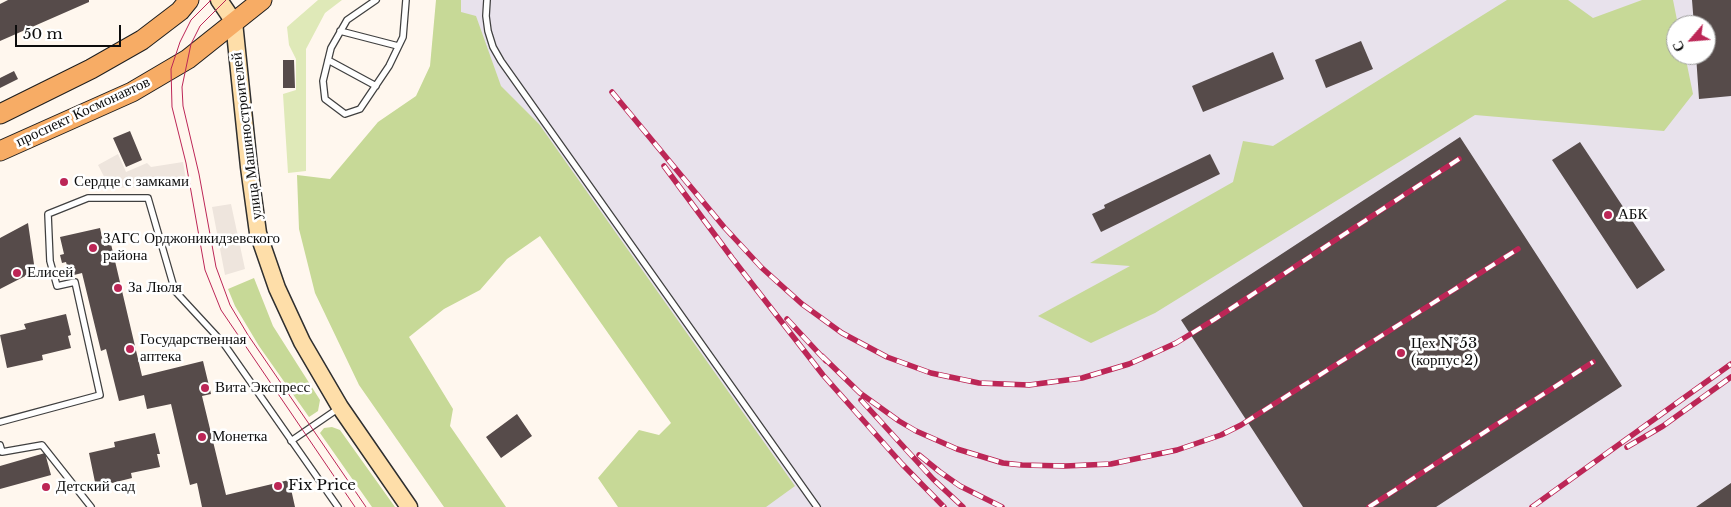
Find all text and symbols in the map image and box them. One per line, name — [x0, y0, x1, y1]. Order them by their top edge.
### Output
scale bar — [18, 15, 124, 47]
north arrow — [1666, 15, 1716, 65]
text: 50 m — [23, 24, 63, 43]
text: С — [1668, 38, 1689, 55]
street label: улица Машиностроителей — [228, 51, 266, 221]
street label: проспект Космонавтов — [13, 73, 153, 151]
place label: Сердце с замками — [74, 173, 189, 191]
marker: Сердце с замками — [58, 176, 70, 188]
place label: АБК — [1618, 206, 1647, 224]
marker: АБК — [1602, 209, 1614, 221]
place label: ЗАГС Орджоникидзевского района — [103, 230, 280, 265]
marker: ЗАГС Орджоникидзевского района — [87, 242, 99, 254]
place label: Елисей — [27, 264, 73, 282]
marker: Елисей — [11, 267, 23, 279]
place label: За Люля — [128, 279, 182, 297]
marker: За Люля — [112, 282, 124, 294]
place label: Государственная аптека — [140, 331, 247, 366]
place label: Цех №53 (корпус 2) — [1411, 335, 1478, 370]
marker: Государственная аптека — [124, 343, 136, 355]
marker: Цех №53 (корпус 2) — [1395, 347, 1407, 359]
place label: Вита Экспресс — [215, 379, 310, 397]
marker: Вита Экспресс — [199, 382, 211, 394]
place label: Монетка — [212, 428, 267, 446]
marker: Монетка — [196, 431, 208, 443]
place label: Fix Price — [288, 477, 356, 495]
place label: Детский сад — [56, 478, 135, 496]
marker: Fix Price — [272, 480, 284, 492]
marker: Детский сад — [40, 481, 52, 493]

